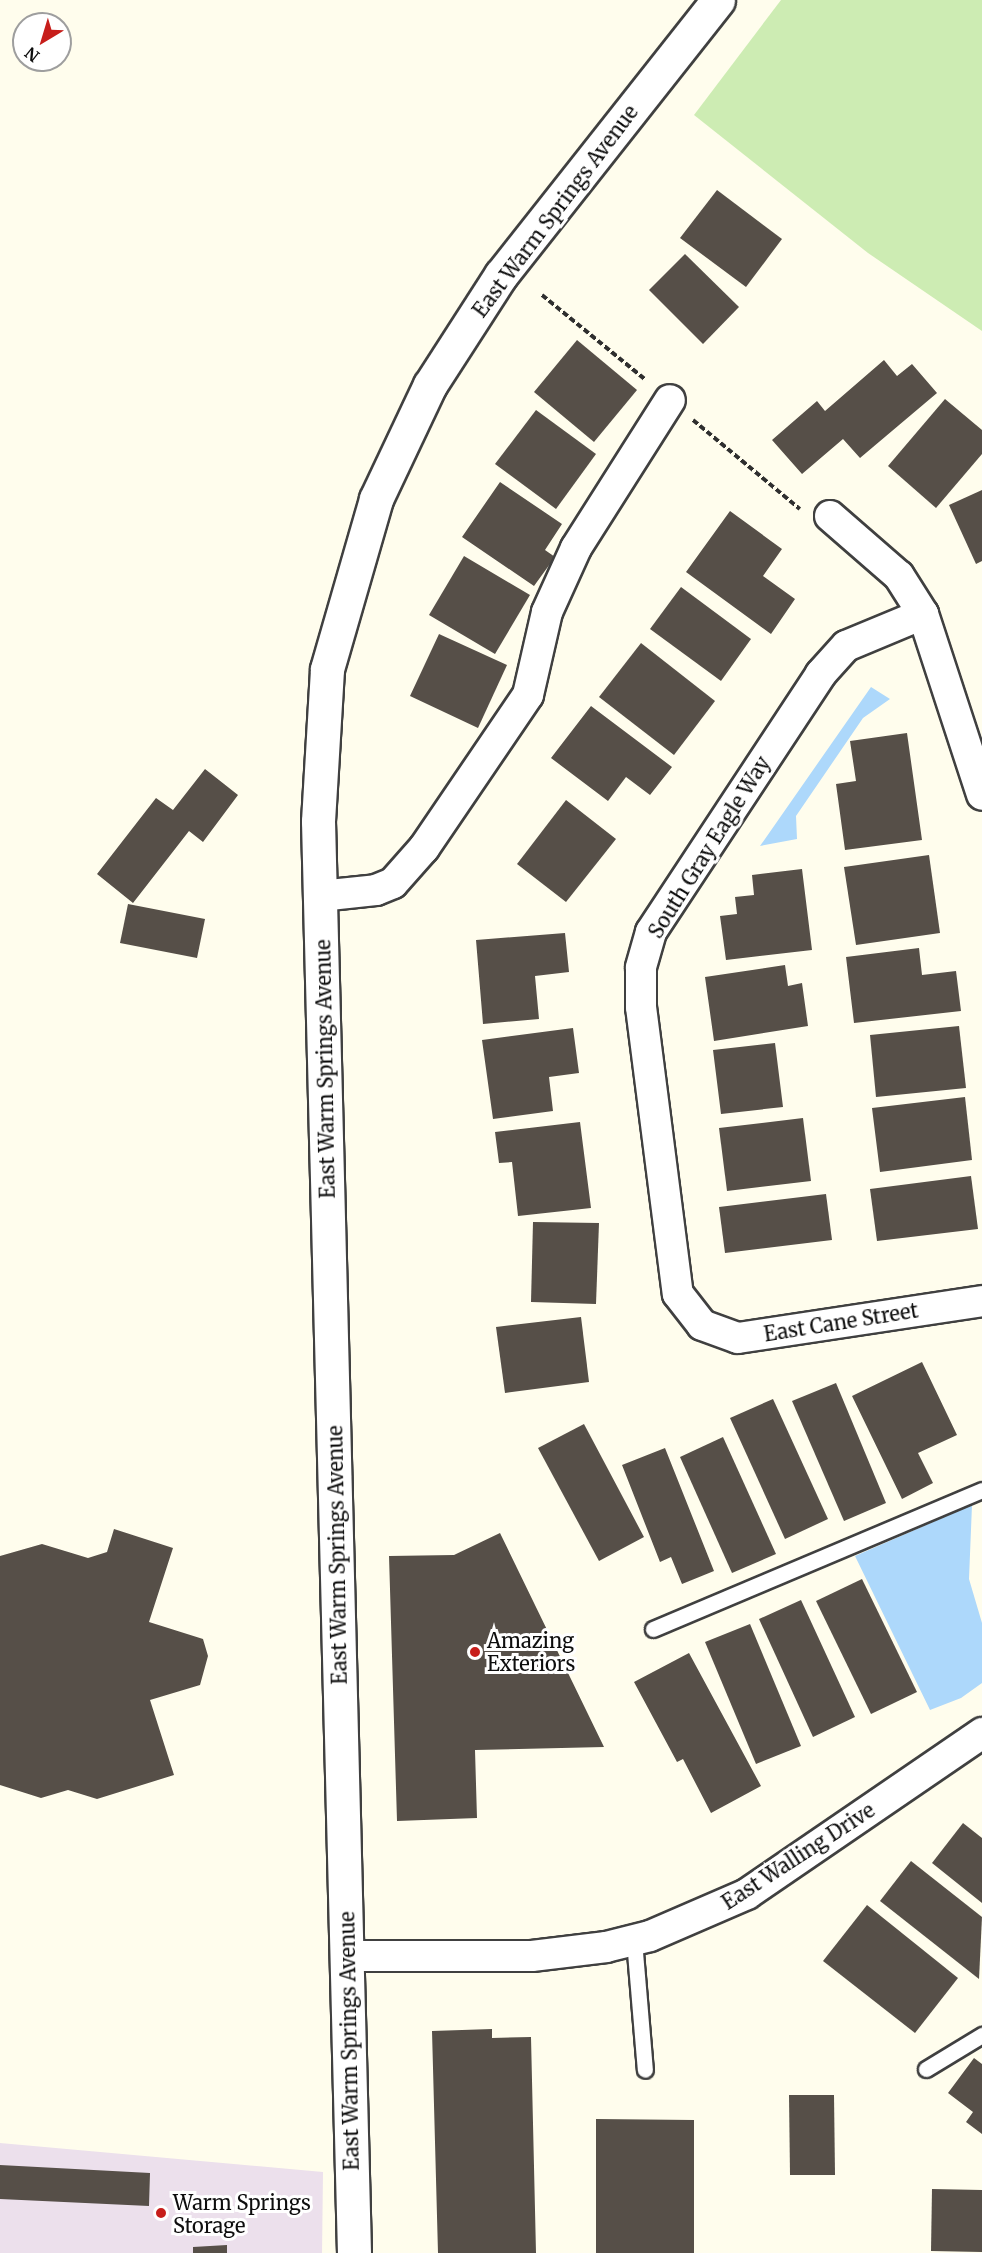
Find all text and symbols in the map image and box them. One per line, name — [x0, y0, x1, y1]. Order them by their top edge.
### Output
north arrow — [12, 12, 72, 72]
text: N — [21, 43, 43, 66]
street label: East Warm Springs Avenue — [467, 100, 643, 322]
street label: South Gray Eagle Way — [643, 752, 775, 942]
street label: East Warm Springs Avenue — [311, 939, 339, 1199]
street label: East Cane Street — [762, 1298, 920, 1346]
street label: East Warm Springs Avenue — [323, 1425, 351, 1685]
place label: Amazing Exteriors — [487, 1628, 575, 1675]
marker: Amazing Exteriors — [468, 1645, 482, 1659]
street label: East Walling Drive — [717, 1798, 879, 1914]
street label: East Warm Springs Avenue — [335, 1911, 363, 2171]
place label: Warm Springs Storage — [173, 2190, 311, 2237]
marker: Warm Springs Storage — [154, 2206, 168, 2220]

